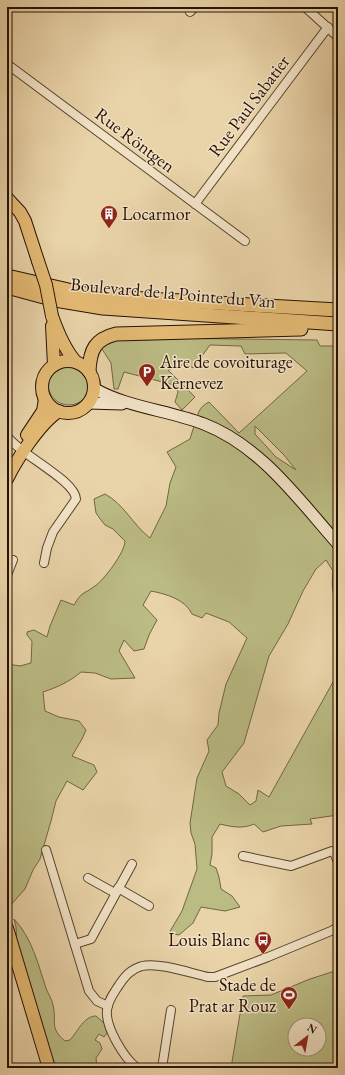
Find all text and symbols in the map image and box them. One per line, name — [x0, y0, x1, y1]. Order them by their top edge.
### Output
street label: Rue Paul Sabatier — [203, 50, 294, 161]
street label: Rue Röntgen — [91, 102, 180, 177]
place label: Locarmor — [122, 202, 191, 225]
building icon: Locarmor — [99, 204, 119, 229]
street label: Boulevard de la Pointe du Van — [69, 272, 277, 313]
place label: Aire de covoiturage Kernevez — [159, 350, 293, 394]
parking icon: Aire de covoiturage Kernevez — [137, 362, 157, 387]
place label: Louis Blanc — [168, 928, 250, 951]
bus stop icon: Louis Blanc — [253, 930, 273, 955]
place label: Stade de Prat ar Rouz — [189, 973, 276, 1017]
sports icon: Stade de Prat ar Rouz — [279, 985, 299, 1010]
north arrow — [287, 1017, 327, 1057]
text: N — [305, 1020, 320, 1037]

